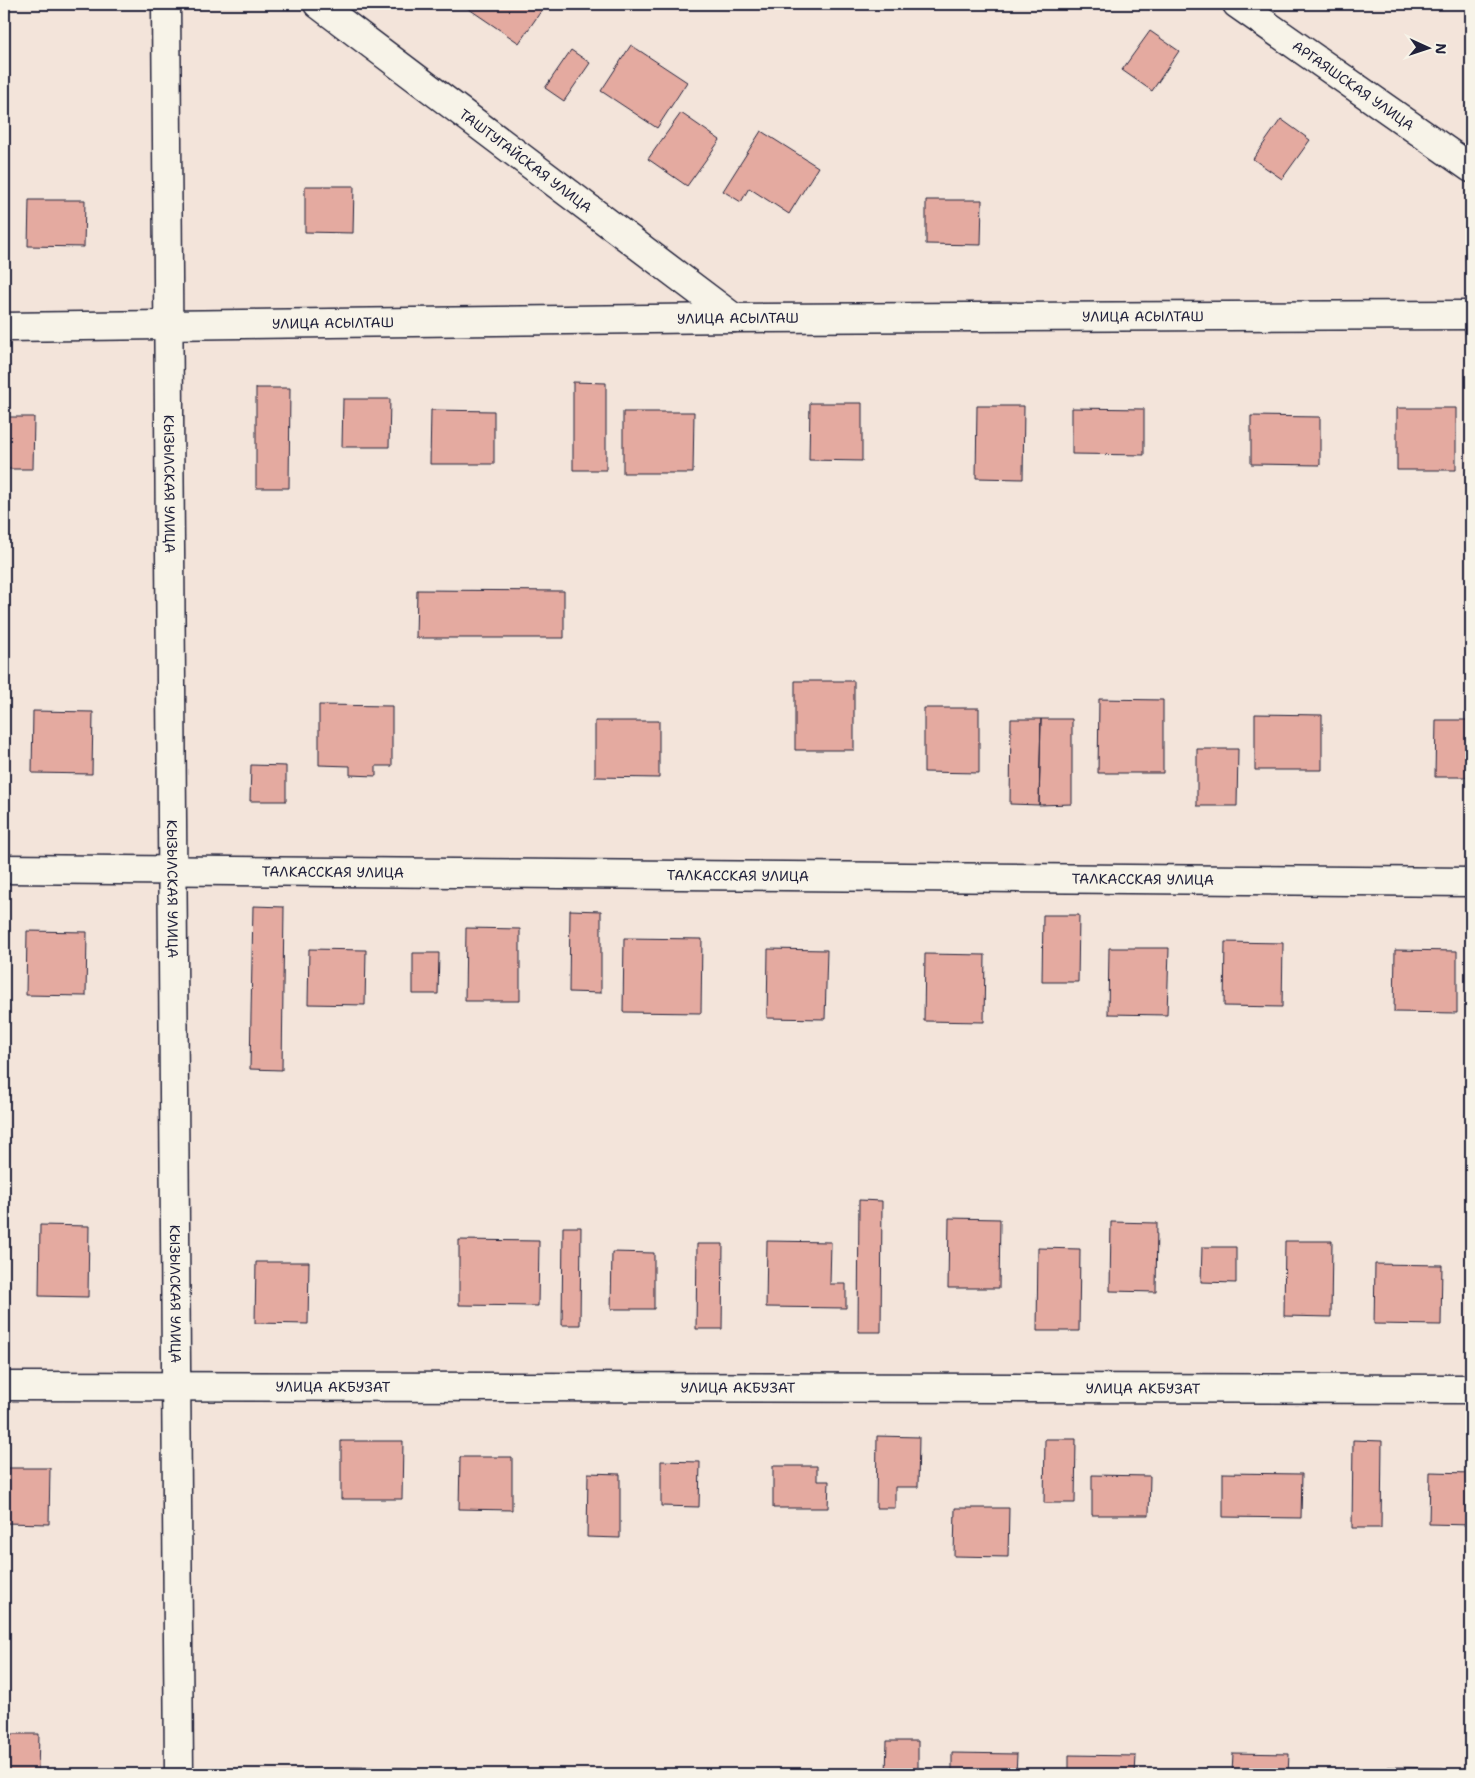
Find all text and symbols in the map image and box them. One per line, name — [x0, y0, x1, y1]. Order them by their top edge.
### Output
north arrow — [1402, 22, 1452, 72]
street label: АРГАЯШСКАЯ УЛИЦА — [1289, 37, 1418, 134]
text: N — [1432, 43, 1450, 55]
street label: ТАШТУГАЙСКАЯ УЛИЦА — [456, 105, 595, 217]
street label: УЛИЦА АСЫЛТАШ — [1082, 307, 1204, 326]
street label: УЛИЦА АСЫЛТАШ — [677, 309, 799, 328]
street label: УЛИЦА АСЫЛТАШ — [272, 313, 394, 333]
street label: КЫЗЫЛСКАЯ УЛИЦА — [160, 415, 179, 553]
street label: КЫЗЫЛСКАЯ УЛИЦА — [163, 820, 182, 958]
street label: ТАЛКАССКАЯ УЛИЦА — [262, 862, 404, 882]
street label: ТАЛКАССКАЯ УЛИЦА — [667, 866, 809, 885]
street label: ТАЛКАССКАЯ УЛИЦА — [1072, 869, 1214, 889]
street label: КЫЗЫЛСКАЯ УЛИЦА — [166, 1225, 185, 1363]
street label: УЛИЦА АКБУЗАТ — [276, 1378, 391, 1396]
street label: УЛИЦА АКБУЗАТ — [681, 1378, 796, 1397]
street label: УЛИЦА АКБУЗАТ — [1086, 1379, 1201, 1397]

